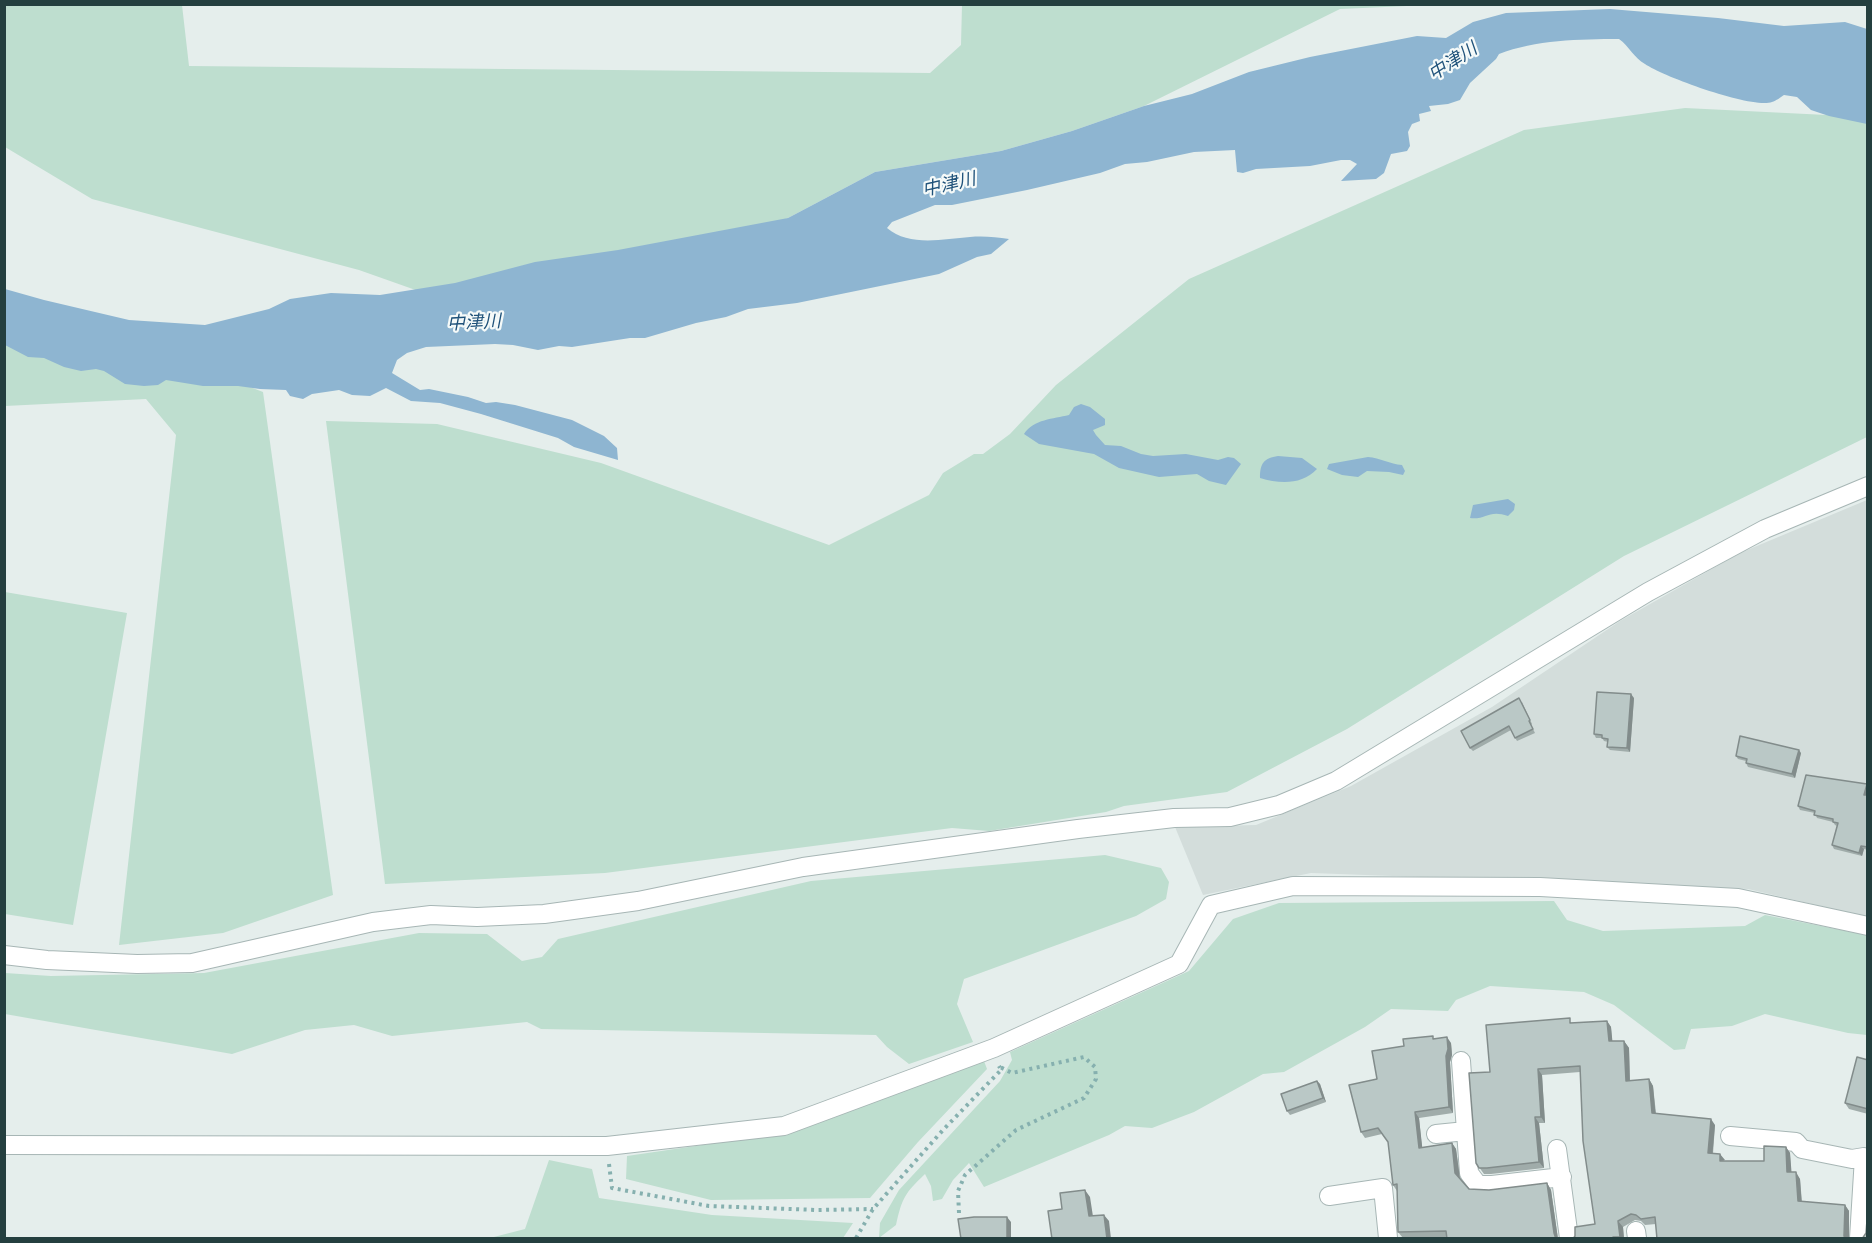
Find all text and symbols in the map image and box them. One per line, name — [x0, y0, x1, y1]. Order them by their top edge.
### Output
water label: 中津川 — [1424, 38, 1482, 86]
water label: 中津川 — [920, 168, 978, 202]
water label: 中津川 — [446, 311, 502, 335]

